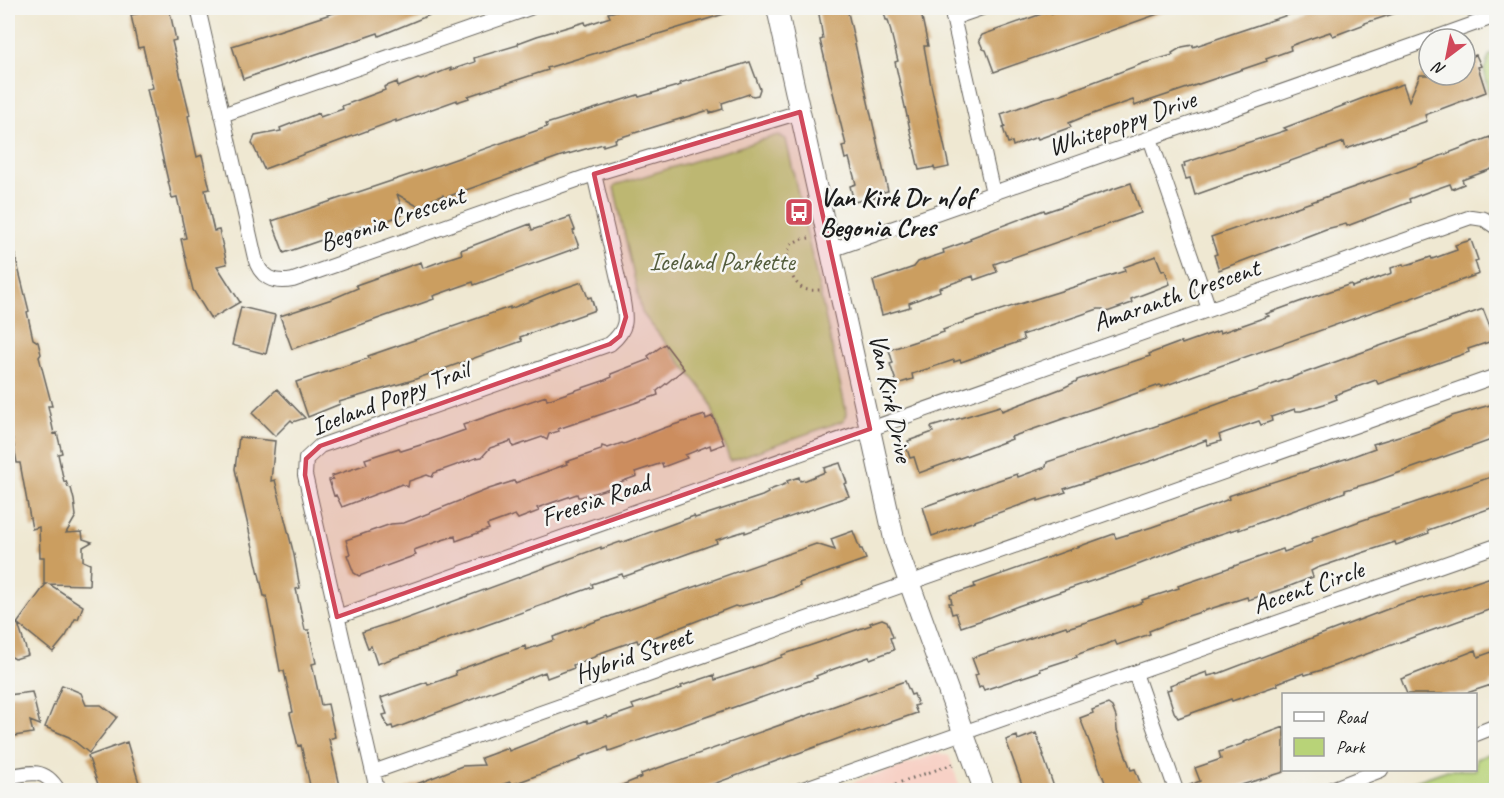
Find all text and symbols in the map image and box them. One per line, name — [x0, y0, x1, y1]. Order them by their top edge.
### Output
north arrow — [1417, 27, 1477, 87]
text: N — [1427, 56, 1449, 80]
street label: Whitepoppy Drive — [1044, 82, 1202, 164]
street label: Begonia Crescent — [315, 178, 471, 259]
place label: Van Kirk Dr n/of Begonia Cres — [820, 181, 980, 244]
bus stop icon: Van Kirk Dr n/of Begonia Cres — [783, 196, 815, 228]
park label: Iceland Parkette — [649, 245, 796, 278]
street label: Amaranth Crescent — [1088, 250, 1266, 339]
street label: Van Kirk Drive — [861, 331, 921, 467]
street label: Iceland Poppy Trail — [306, 351, 478, 443]
street label: Freesia Road — [536, 465, 657, 534]
street label: Accent Circle — [1248, 552, 1369, 621]
street label: Hybrid Street — [570, 619, 698, 690]
legend — [1282, 693, 1477, 771]
text: Road — [1336, 706, 1369, 728]
text: Park — [1336, 736, 1366, 758]

